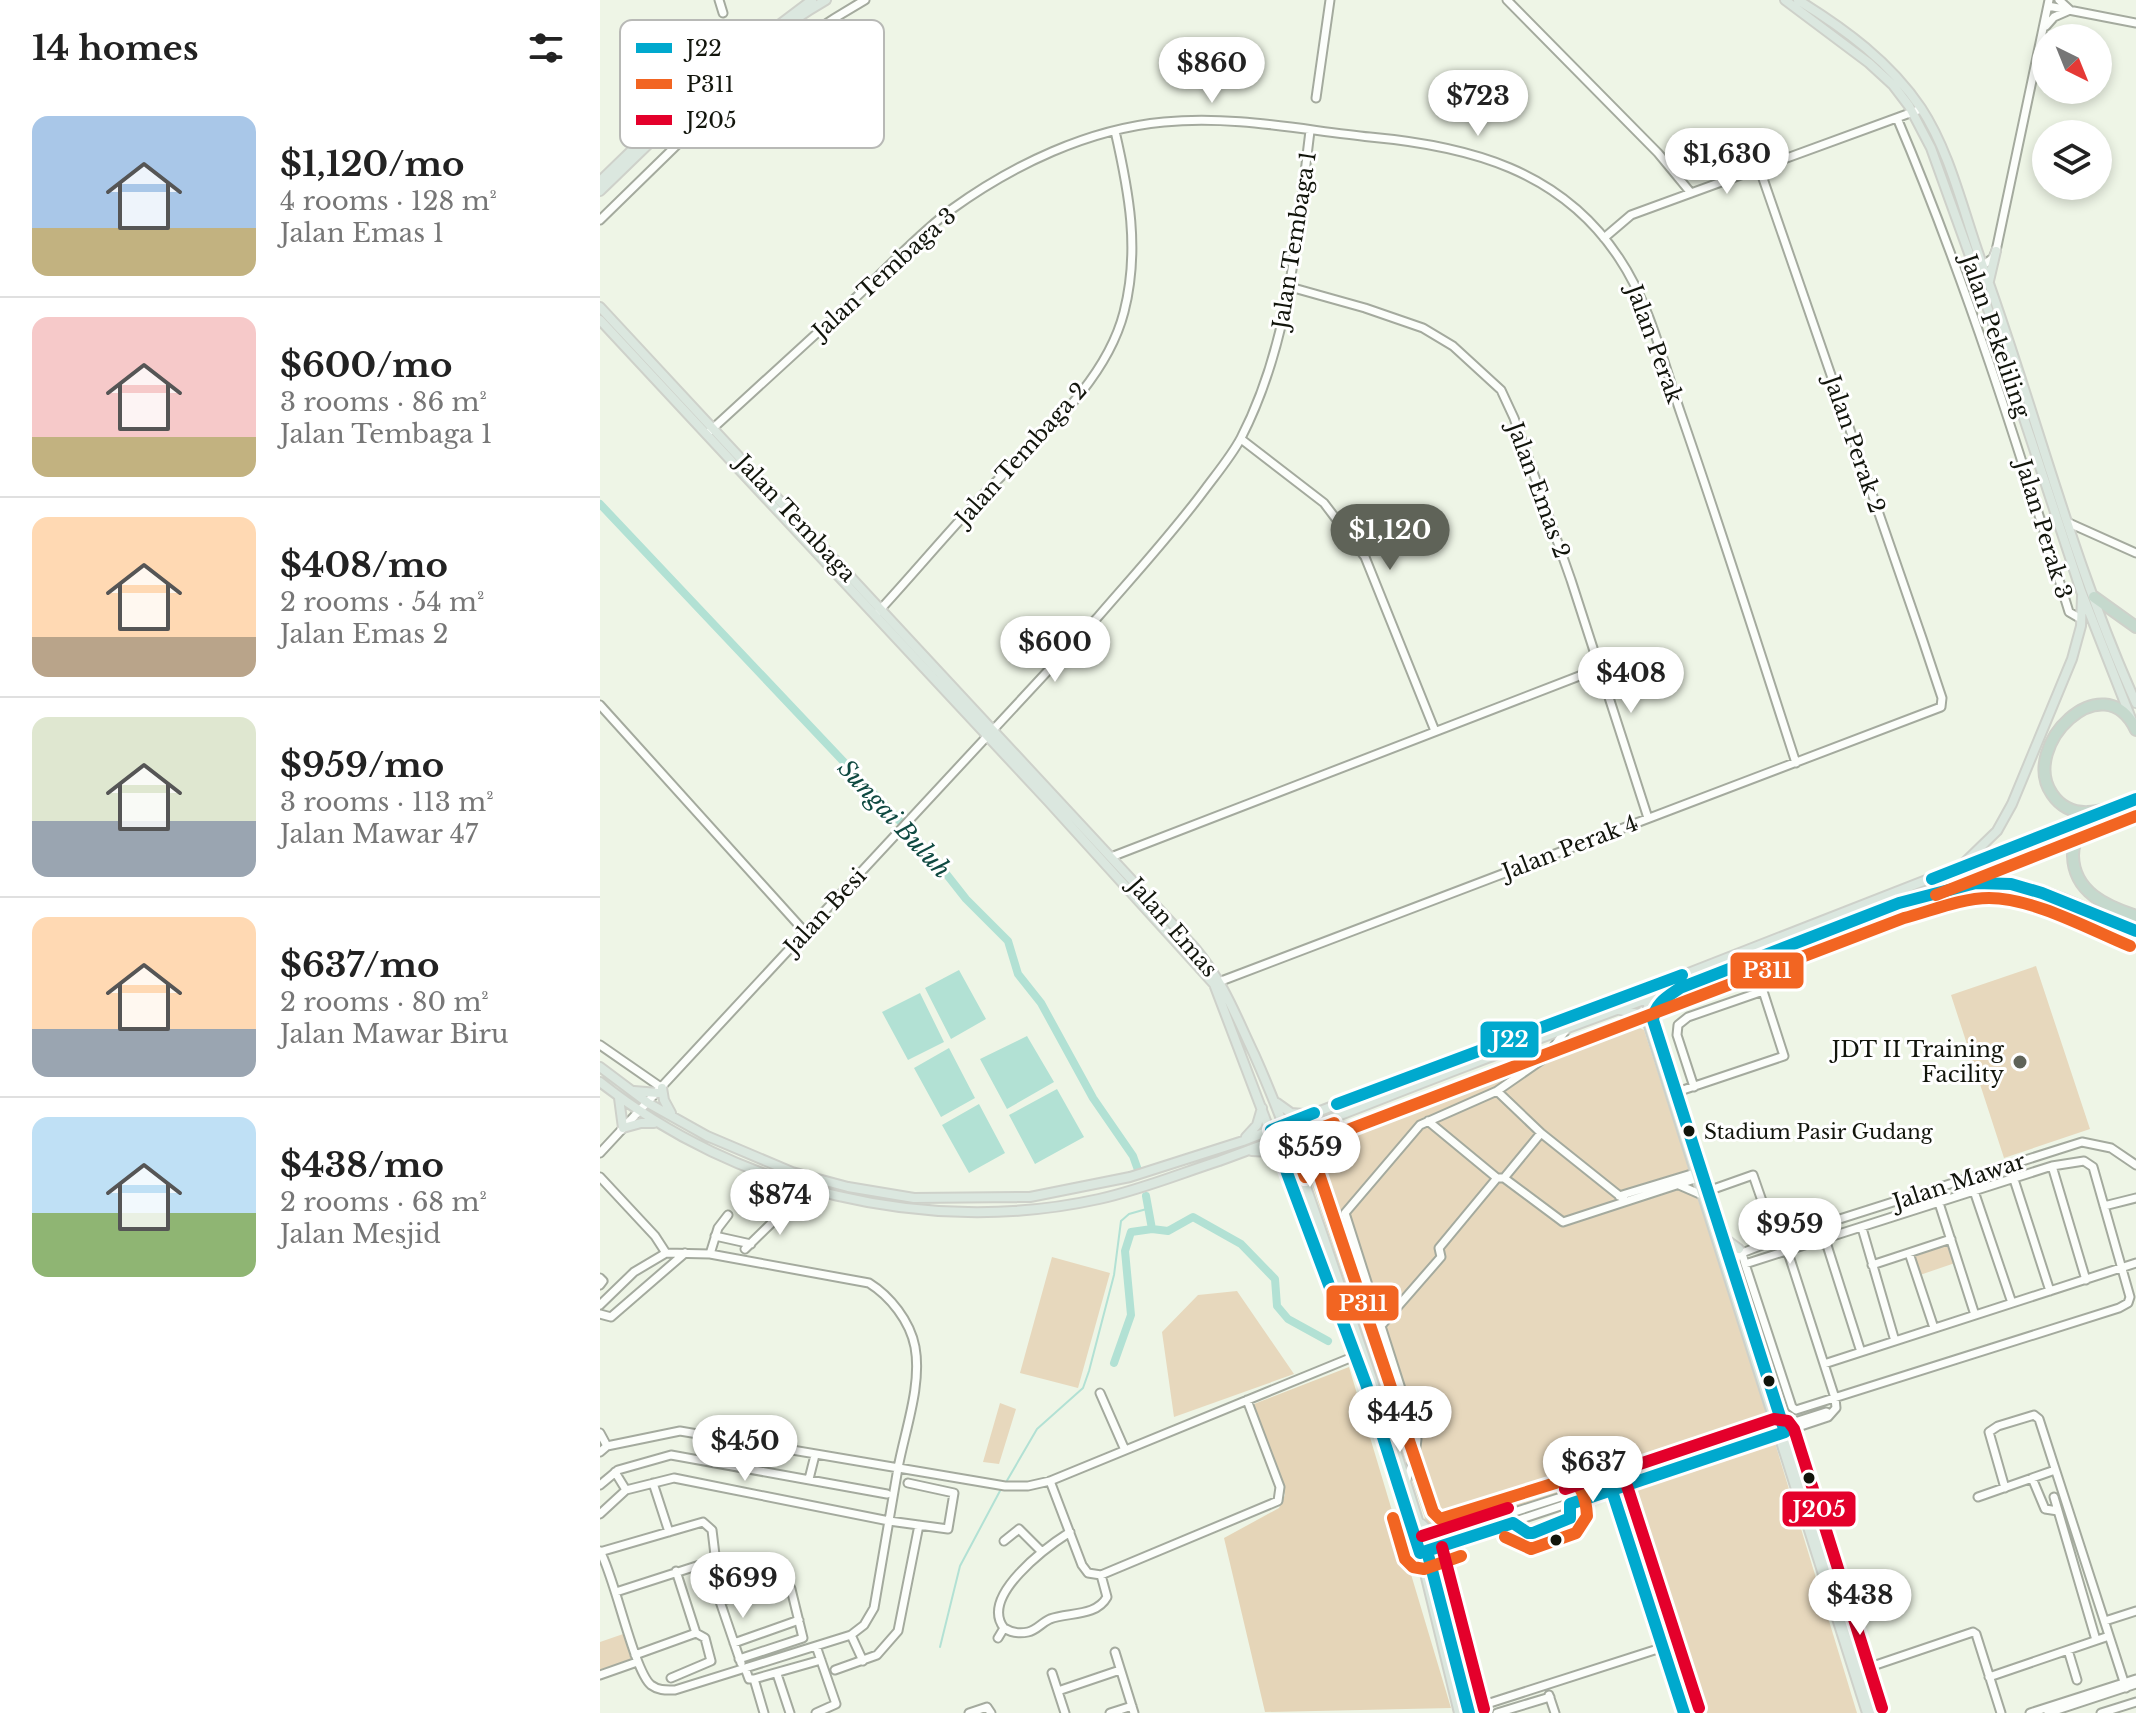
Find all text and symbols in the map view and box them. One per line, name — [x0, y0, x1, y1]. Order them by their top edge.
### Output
legend — [620, 20, 884, 148]
north arrow — [2032, 24, 2112, 104]
map controls — [2032, 24, 2112, 200]
icon: filters — [524, 26, 568, 70]
text: 14 homes — [32, 27, 199, 69]
text: J22 — [683, 35, 722, 62]
pin: $860 — [1165, 37, 1259, 105]
text: $860 — [1177, 47, 1247, 79]
pin: $723 — [1431, 70, 1525, 138]
text: P311 — [686, 71, 734, 98]
text: $723 — [1446, 80, 1510, 112]
text: J205 — [683, 107, 736, 134]
button: layers — [2032, 120, 2112, 200]
pin: $1,630 — [1662, 128, 1792, 196]
text: $1,630 — [1683, 138, 1771, 170]
text: $1,120/mo — [280, 143, 465, 185]
icon: home — [96, 148, 192, 244]
street label: Jalan Tembaga 1 — [1267, 149, 1322, 334]
text: 4 rooms · 128 m² — [280, 185, 497, 217]
street label: Jalan Tembaga 3 — [805, 202, 961, 347]
text: Jalan Emas 1 — [280, 217, 444, 249]
street label: Jalan Pekeliling — [1954, 248, 2036, 422]
street label: Jalan Perak — [1620, 278, 1689, 408]
text: $600/mo — [280, 344, 452, 386]
icon: home — [96, 349, 192, 445]
street label: Jalan Perak 2 — [1817, 369, 1891, 517]
street label: Jalan Tembaga 2 — [948, 377, 1093, 534]
text: 3 rooms · 86 m² — [280, 386, 487, 418]
street label: Jalan Emas 2 — [1500, 416, 1576, 562]
text: Jalan Tembaga 1 — [280, 418, 492, 450]
street label: Jalan Tembaga — [728, 447, 862, 588]
street label: Jalan Perak 3 — [2009, 454, 2077, 602]
pin: $1,120 — [1325, 504, 1455, 572]
text: $1,120 — [1349, 514, 1431, 546]
text: $408/mo — [280, 544, 448, 586]
icon: home — [96, 549, 192, 645]
text: 2 rooms · 54 m² — [280, 586, 484, 618]
pin: $600 — [1008, 616, 1102, 684]
text: Jalan Emas 2 — [280, 618, 448, 650]
text: $600 — [1018, 626, 1092, 658]
pin: $408 — [1584, 647, 1678, 715]
text: $408 — [1596, 657, 1666, 689]
text: $959/mo — [280, 744, 444, 786]
icon: home — [96, 749, 192, 845]
water label: Sungai Buluh — [832, 753, 957, 884]
text: 3 rooms · 113 m² — [280, 786, 494, 818]
street label: Jalan Perak 4 — [1496, 809, 1642, 887]
text: Jalan Mawar 47 — [280, 818, 478, 850]
street label: Jalan Besi — [777, 862, 872, 962]
street label: Jalan Emas — [1120, 870, 1223, 982]
text: $637/mo — [280, 944, 440, 986]
icon: home — [96, 949, 192, 1045]
line badge: P311 — [1729, 951, 1805, 990]
text: P311 — [1743, 957, 1792, 984]
text: 2 rooms · 80 m² — [280, 986, 489, 1018]
text: Jalan Mawar Biru — [280, 1018, 508, 1050]
line badge: J22 — [1479, 1020, 1540, 1059]
text: J22 — [1487, 1026, 1529, 1053]
place label: JDT II Training Facility — [1829, 1036, 2005, 1088]
marker: JDT II Training Facility — [2011, 1053, 2029, 1071]
place label: Stadium Pasir Gudang — [1704, 1120, 1934, 1144]
pin: $559 — [1263, 1121, 1357, 1189]
marker: Stadium Pasir Gudang — [1681, 1123, 1697, 1139]
text: $559 — [1277, 1131, 1343, 1163]
text: $438/mo — [280, 1144, 444, 1186]
street label: Jalan Mawar — [1887, 1147, 2029, 1217]
icon: home — [96, 1149, 192, 1245]
pin: $874 — [733, 1169, 827, 1237]
text: $874 — [748, 1179, 812, 1211]
text: 2 rooms · 68 m² — [280, 1186, 487, 1218]
pin: $959 — [1743, 1198, 1837, 1266]
text: $959 — [1756, 1208, 1824, 1240]
text: Jalan Mesjid — [280, 1218, 441, 1250]
line badge: P311 — [1325, 1284, 1400, 1322]
text: P311 — [1339, 1290, 1388, 1317]
unlabelled marker — [1761, 1373, 1777, 1389]
pin: $445 — [1353, 1386, 1447, 1454]
text: $445 — [1367, 1396, 1433, 1428]
pin: $450 — [698, 1415, 792, 1483]
text: $450 — [710, 1425, 780, 1457]
pin: $637 — [1546, 1436, 1640, 1504]
text: $637 — [1561, 1446, 1625, 1478]
unlabelled marker — [1801, 1470, 1817, 1486]
line badge: J205 — [1781, 1490, 1857, 1528]
text: J205 — [1789, 1496, 1845, 1523]
unlabelled marker — [1548, 1532, 1564, 1548]
pin: $699 — [696, 1552, 790, 1620]
text: $699 — [708, 1562, 778, 1594]
pin: $438 — [1813, 1569, 1907, 1637]
text: $438 — [1826, 1579, 1894, 1611]

